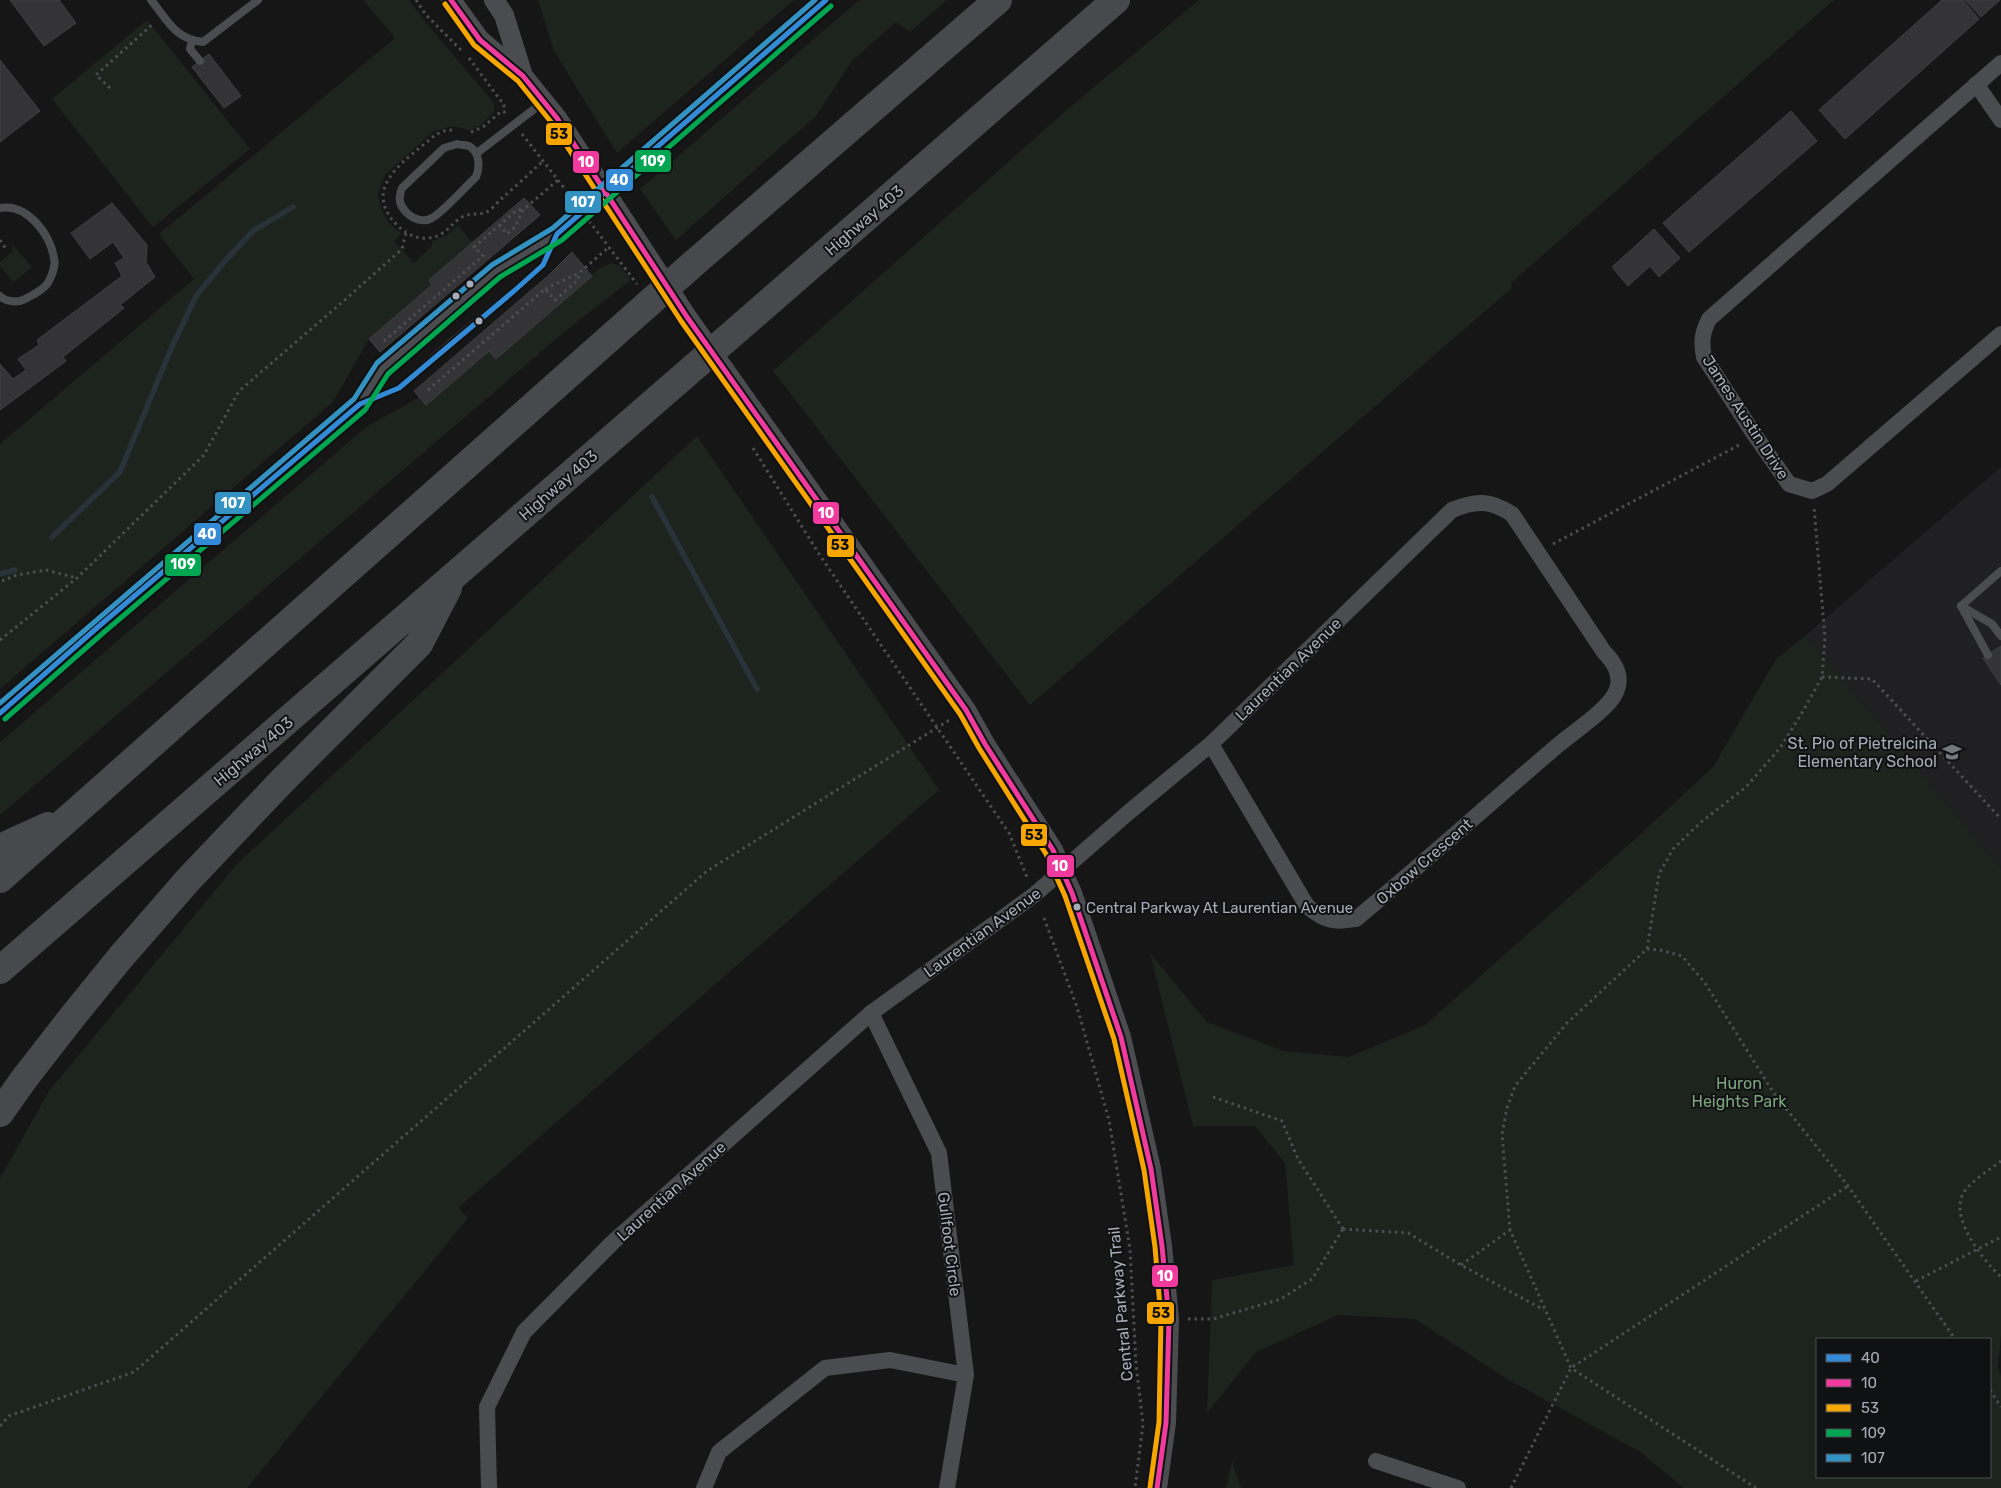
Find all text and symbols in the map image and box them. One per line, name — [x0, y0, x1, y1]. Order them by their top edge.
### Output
line badge: 53 — [545, 122, 573, 146]
text: 53 — [550, 126, 568, 143]
line badge: 109 — [634, 149, 672, 173]
line badge: 10 — [572, 150, 600, 174]
text: 109 — [640, 153, 666, 170]
text: 10 — [578, 154, 594, 171]
line badge: 40 — [605, 168, 634, 192]
text: 40 — [609, 172, 629, 189]
street label: Highway 403 — [821, 181, 907, 260]
line badge: 107 — [564, 190, 602, 214]
text: 107 — [571, 194, 595, 211]
unlabelled marker — [465, 279, 475, 289]
unlabelled marker — [451, 291, 461, 301]
unlabelled marker — [474, 316, 484, 326]
street label: James Austin Drive — [1698, 352, 1793, 483]
street label: Highway 403 — [515, 446, 601, 525]
line badge: 107 — [214, 491, 252, 515]
text: 107 — [221, 495, 245, 512]
line badge: 10 — [812, 501, 840, 525]
text: 10 — [818, 505, 834, 522]
line badge: 40 — [193, 522, 222, 546]
text: 40 — [197, 526, 217, 543]
line badge: 53 — [826, 534, 855, 558]
text: 53 — [831, 537, 849, 554]
line badge: 109 — [164, 553, 202, 577]
text: 109 — [170, 556, 196, 573]
street label: Laurentian Avenue — [1231, 614, 1345, 725]
street label: Highway 403 — [210, 713, 297, 790]
place label: St. Pio of Pietrelcina Elementary School — [1787, 734, 1937, 771]
school or university icon: St. Pio of Pietrelcina Elementary School — [1941, 741, 1963, 763]
street label: Oxbow Crescent — [1372, 814, 1476, 908]
line badge: 53 — [1020, 823, 1048, 847]
text: 53 — [1025, 827, 1043, 844]
line badge: 10 — [1046, 854, 1075, 878]
text: 10 — [1052, 858, 1068, 875]
street label: Laurentian Avenue — [920, 884, 1045, 981]
place label: Central Parkway At Laurentian Avenue — [1086, 899, 1353, 917]
marker: Central Parkway At Laurentian Avenue — [1072, 902, 1082, 912]
park label: Huron Heights Park — [1691, 1074, 1787, 1111]
street label: Laurentian Avenue — [613, 1137, 730, 1245]
street label: Gullfoot Circle — [934, 1191, 965, 1297]
street label: Central Parkway Trail — [1104, 1226, 1137, 1382]
line badge: 10 — [1151, 1264, 1179, 1288]
text: 10 — [1157, 1268, 1173, 1285]
line badge: 53 — [1146, 1301, 1175, 1325]
text: 53 — [1152, 1305, 1170, 1322]
legend — [1816, 1338, 1991, 1478]
text: 40 — [1861, 1349, 1880, 1367]
text: 10 — [1861, 1374, 1877, 1392]
text: 53 — [1861, 1399, 1879, 1417]
text: 109 — [1861, 1424, 1886, 1442]
text: 107 — [1861, 1449, 1885, 1467]

